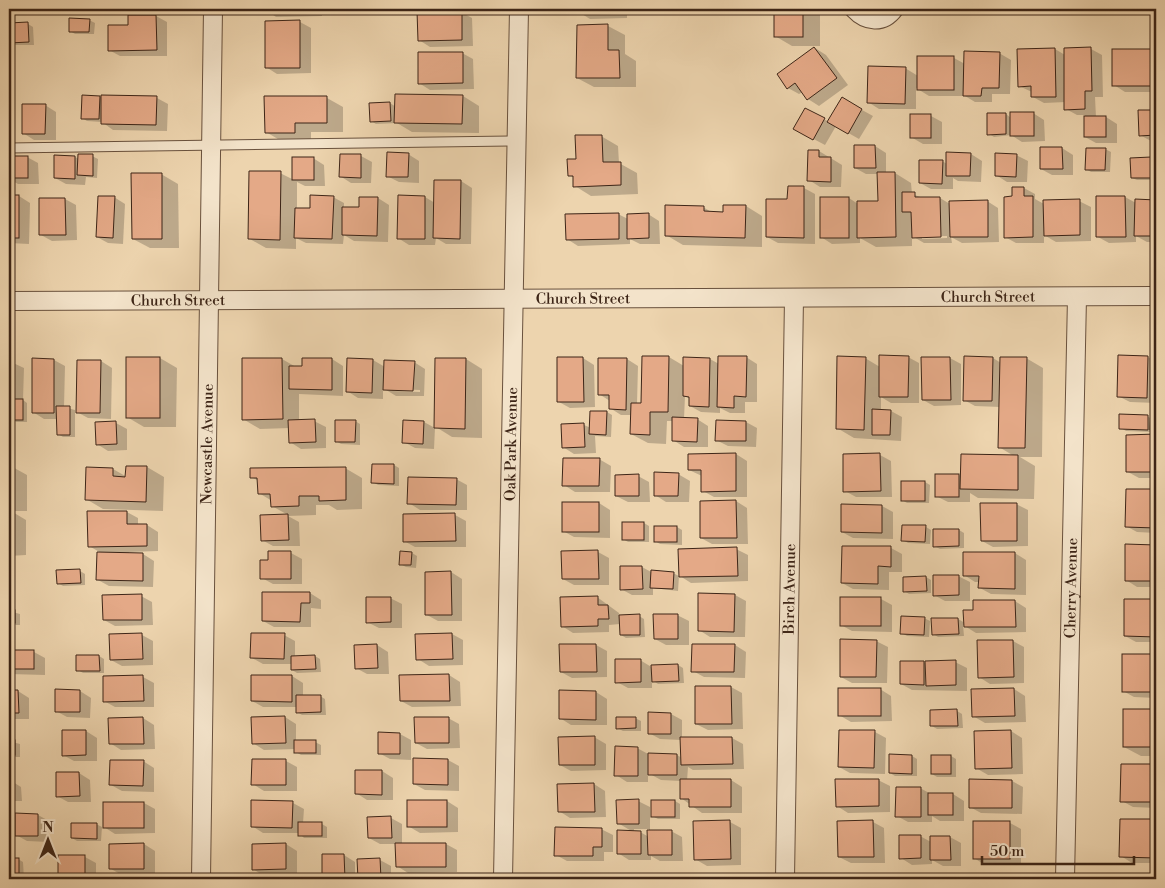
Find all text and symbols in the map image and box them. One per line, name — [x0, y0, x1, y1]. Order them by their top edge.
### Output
street label: Church Street — [941, 287, 1036, 306]
street label: Church Street — [536, 289, 631, 308]
street label: Church Street — [131, 291, 226, 310]
street label: Newcastle Avenue — [197, 384, 217, 505]
street label: Oak Park Avenue — [500, 387, 522, 501]
street label: Cherry Avenue — [1060, 538, 1082, 639]
street label: Birch Avenue — [779, 543, 800, 636]
north arrow — [22, 816, 72, 866]
text: N — [42, 819, 54, 837]
scale bar — [982, 833, 1135, 865]
text: 50 m — [990, 842, 1024, 861]

